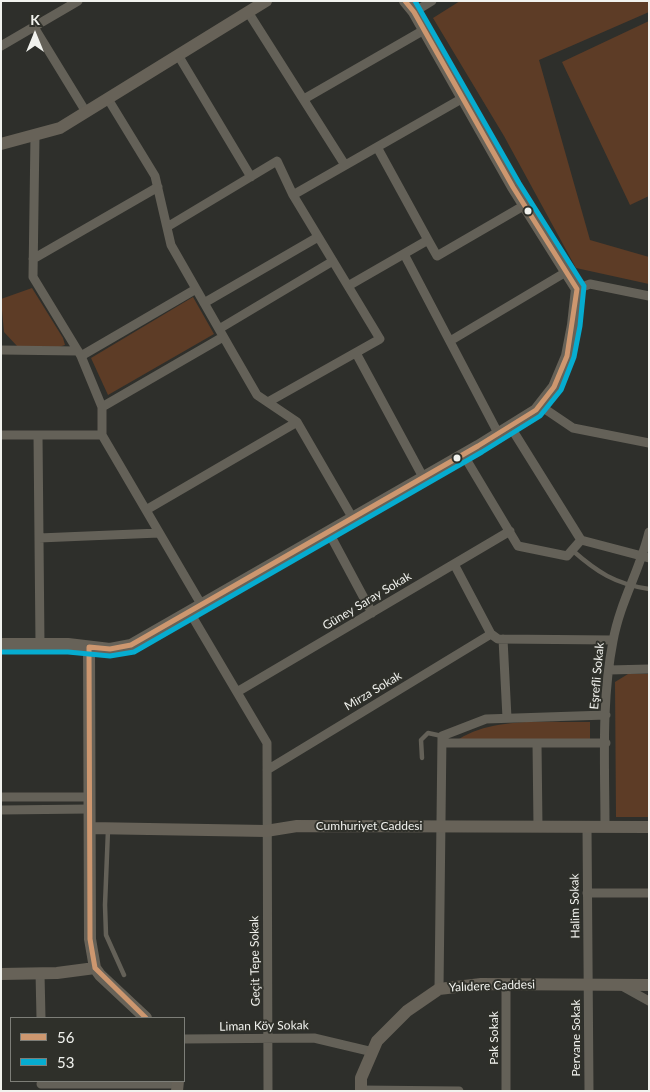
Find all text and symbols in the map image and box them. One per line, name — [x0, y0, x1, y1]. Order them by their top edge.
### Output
north arrow — [10, 10, 60, 60]
text: K — [30, 11, 40, 28]
unlabelled marker — [523, 206, 533, 216]
unlabelled marker — [452, 453, 462, 463]
street label: Güney Saray Sokak — [320, 569, 414, 633]
street label: Eşrefli Sokak — [587, 642, 607, 710]
street label: Mirza Sokak — [342, 668, 404, 714]
street label: Cumhuriyet Caddesi — [316, 819, 422, 833]
street label: Halim Sokak — [567, 873, 583, 939]
street label: Geçit Tepe Sokak — [247, 916, 263, 1006]
street label: Yalıdere Caddesi — [449, 977, 535, 995]
street label: Pervane Sokak — [569, 999, 583, 1077]
street label: Pak Sokak — [487, 1011, 501, 1065]
legend — [10, 1017, 185, 1082]
street label: Liman Köy Sokak — [219, 1018, 309, 1034]
text: 56 — [57, 1028, 74, 1046]
text: 53 — [57, 1053, 74, 1071]

